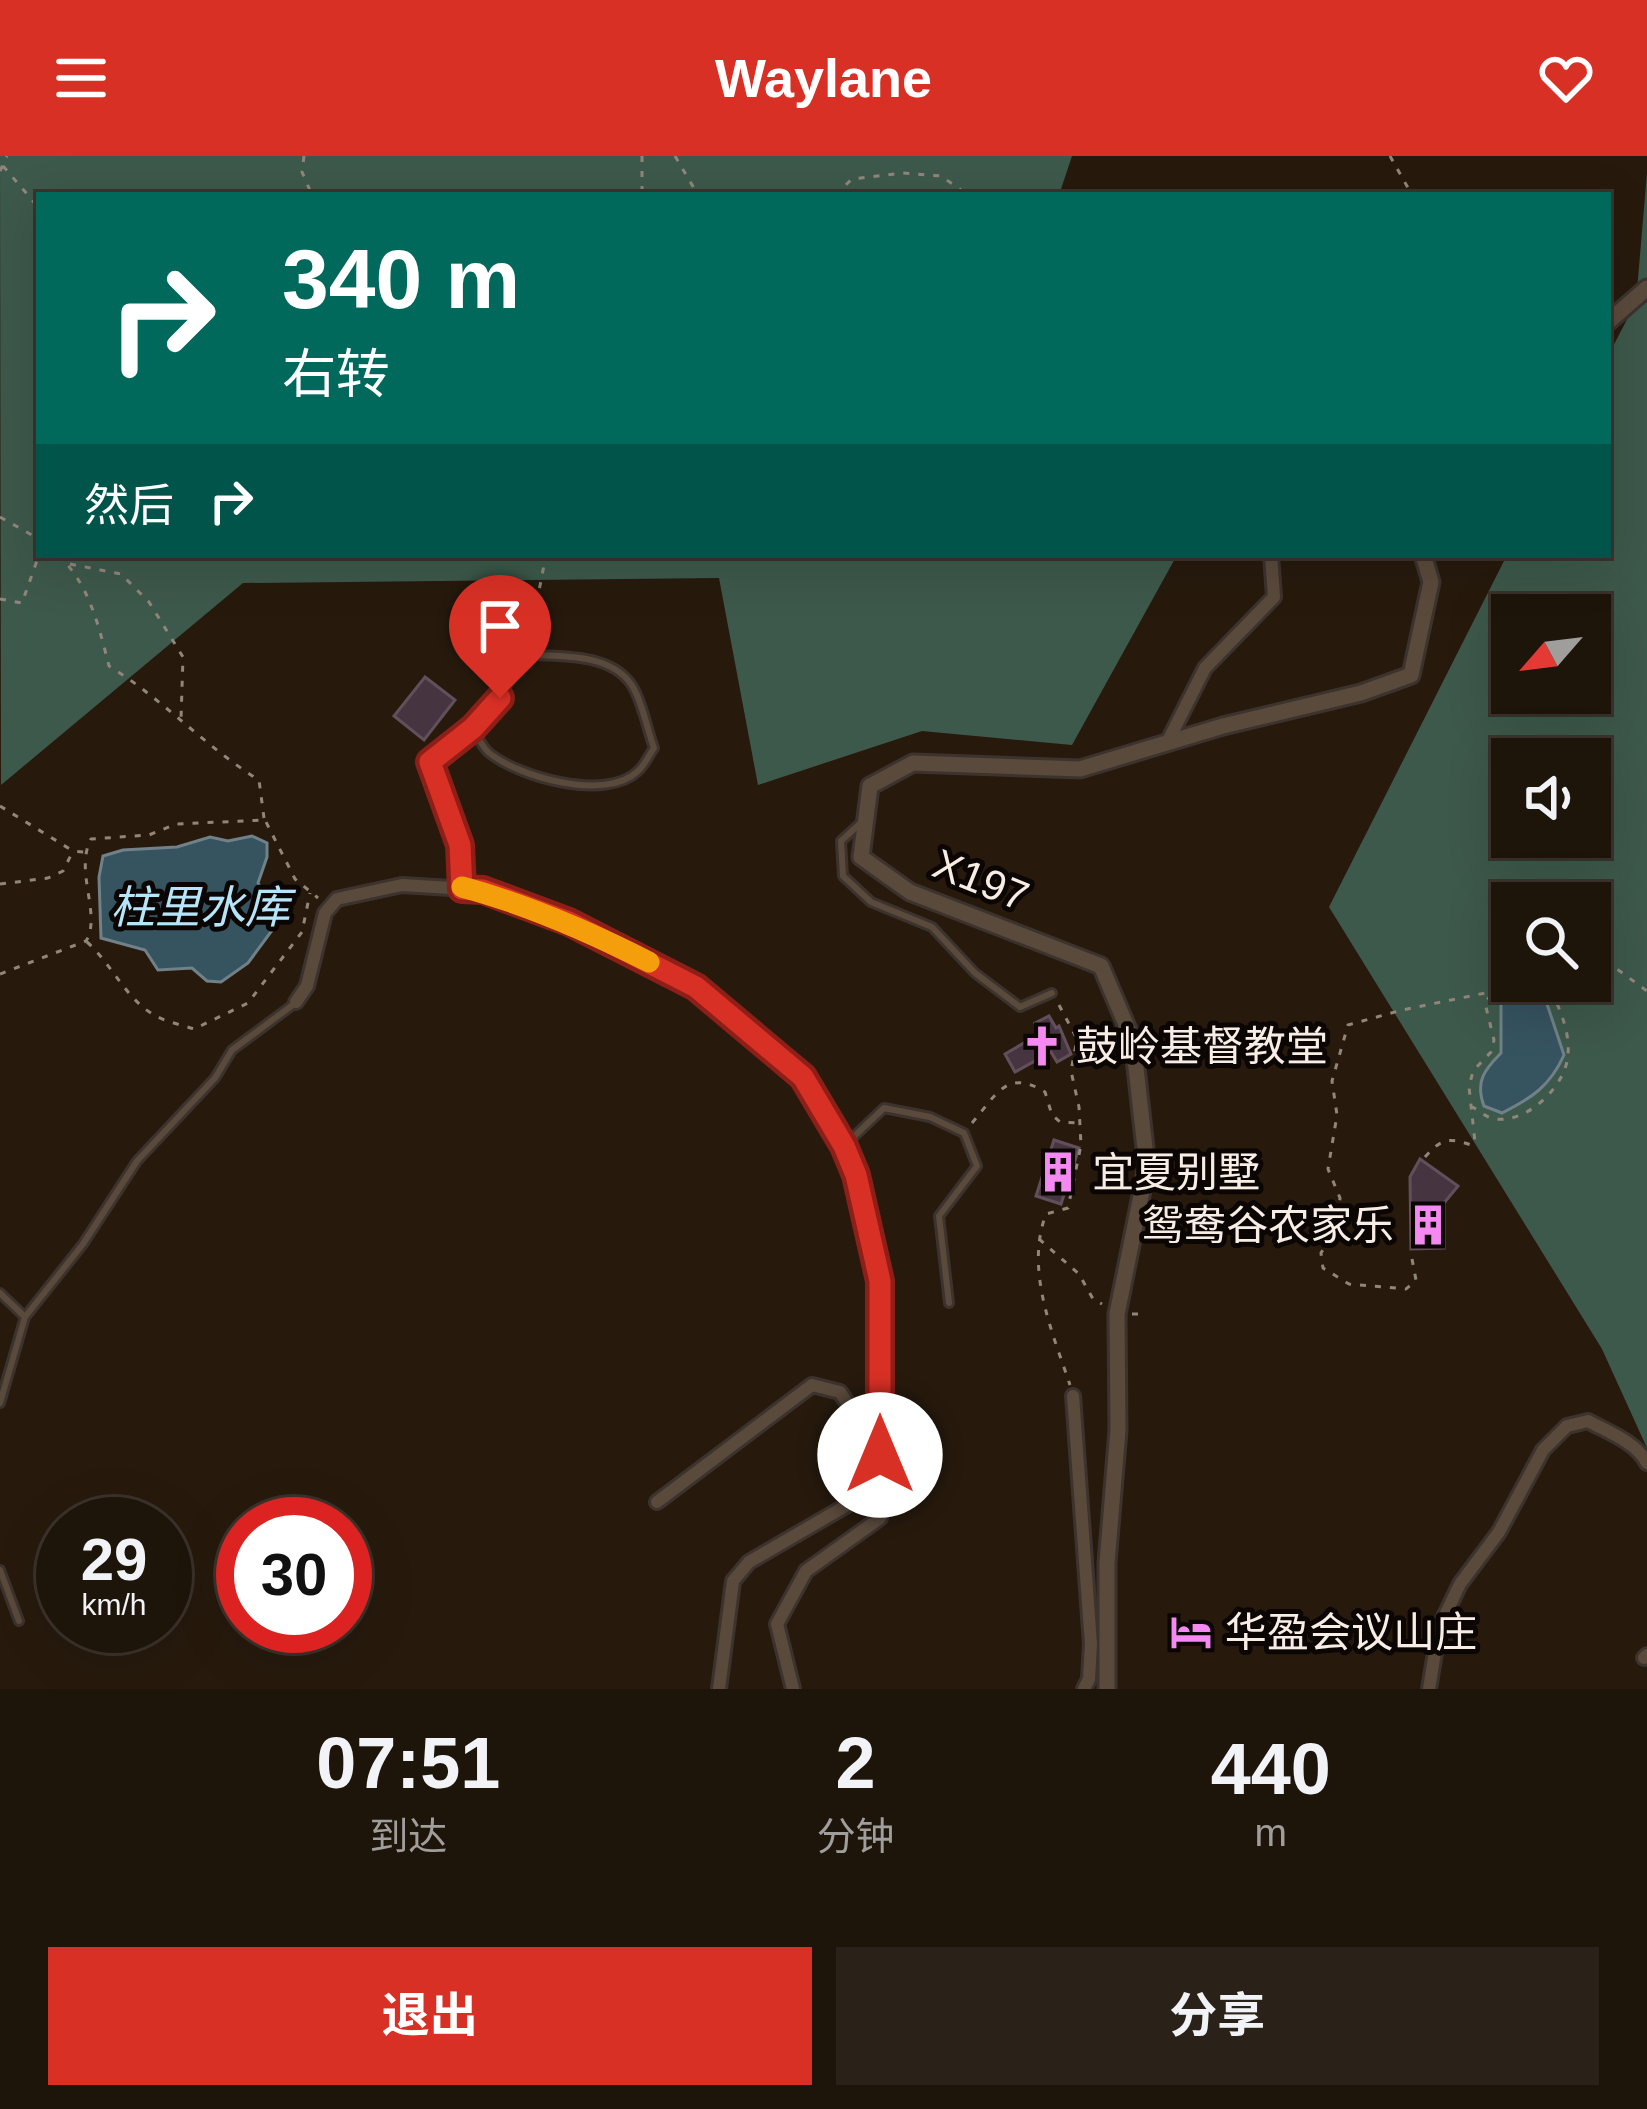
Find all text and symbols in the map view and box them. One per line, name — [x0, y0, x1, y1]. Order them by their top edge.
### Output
icon: menu — [48, 45, 114, 111]
icon: heart — [1533, 45, 1599, 111]
text: Waylane — [715, 48, 932, 108]
text: 340 m — [282, 232, 520, 326]
icon: right — [84, 240, 240, 396]
text: 右转 — [282, 344, 390, 404]
icon: right — [198, 468, 264, 534]
text: 然后 — [84, 480, 174, 531]
pin — [449, 575, 551, 698]
icon: arrive — [467, 593, 533, 659]
north arrow — [1491, 594, 1611, 714]
map controls — [1491, 594, 1611, 1002]
button: sound — [1491, 738, 1611, 858]
street label: X197 — [927, 840, 1035, 920]
water label: 柱里水库 — [110, 882, 297, 933]
button: search — [1491, 882, 1611, 1002]
church icon: 鼓岭基督教堂 — [1019, 1023, 1065, 1069]
place label: 鼓岭基督教堂 — [1076, 1023, 1328, 1070]
building icon: 宜夏别墅 — [1035, 1149, 1081, 1195]
place label: 宜夏别墅 — [1092, 1149, 1260, 1196]
place label: 鸳鸯谷农家乐 — [1142, 1202, 1394, 1249]
building icon: 鸳鸯谷农家乐 — [1405, 1202, 1451, 1248]
position arrow — [817, 1392, 943, 1518]
speed limit sign: 30 — [216, 1497, 372, 1653]
text: 29 — [81, 1526, 147, 1593]
text: km/h — [81, 1588, 147, 1621]
hotel icon: 华盈会议山庄 — [1168, 1609, 1214, 1655]
place label: 华盈会议山庄 — [1225, 1609, 1477, 1656]
text: 07:51 — [316, 1723, 500, 1803]
text: 2 — [835, 1723, 876, 1803]
text: 440 — [1211, 1729, 1331, 1809]
text: m — [1255, 1811, 1287, 1854]
text: 到达 — [369, 1815, 447, 1858]
text: 分钟 — [817, 1815, 895, 1858]
button: 退出 — [48, 1947, 812, 2085]
button: 分享 — [836, 1947, 1599, 2085]

